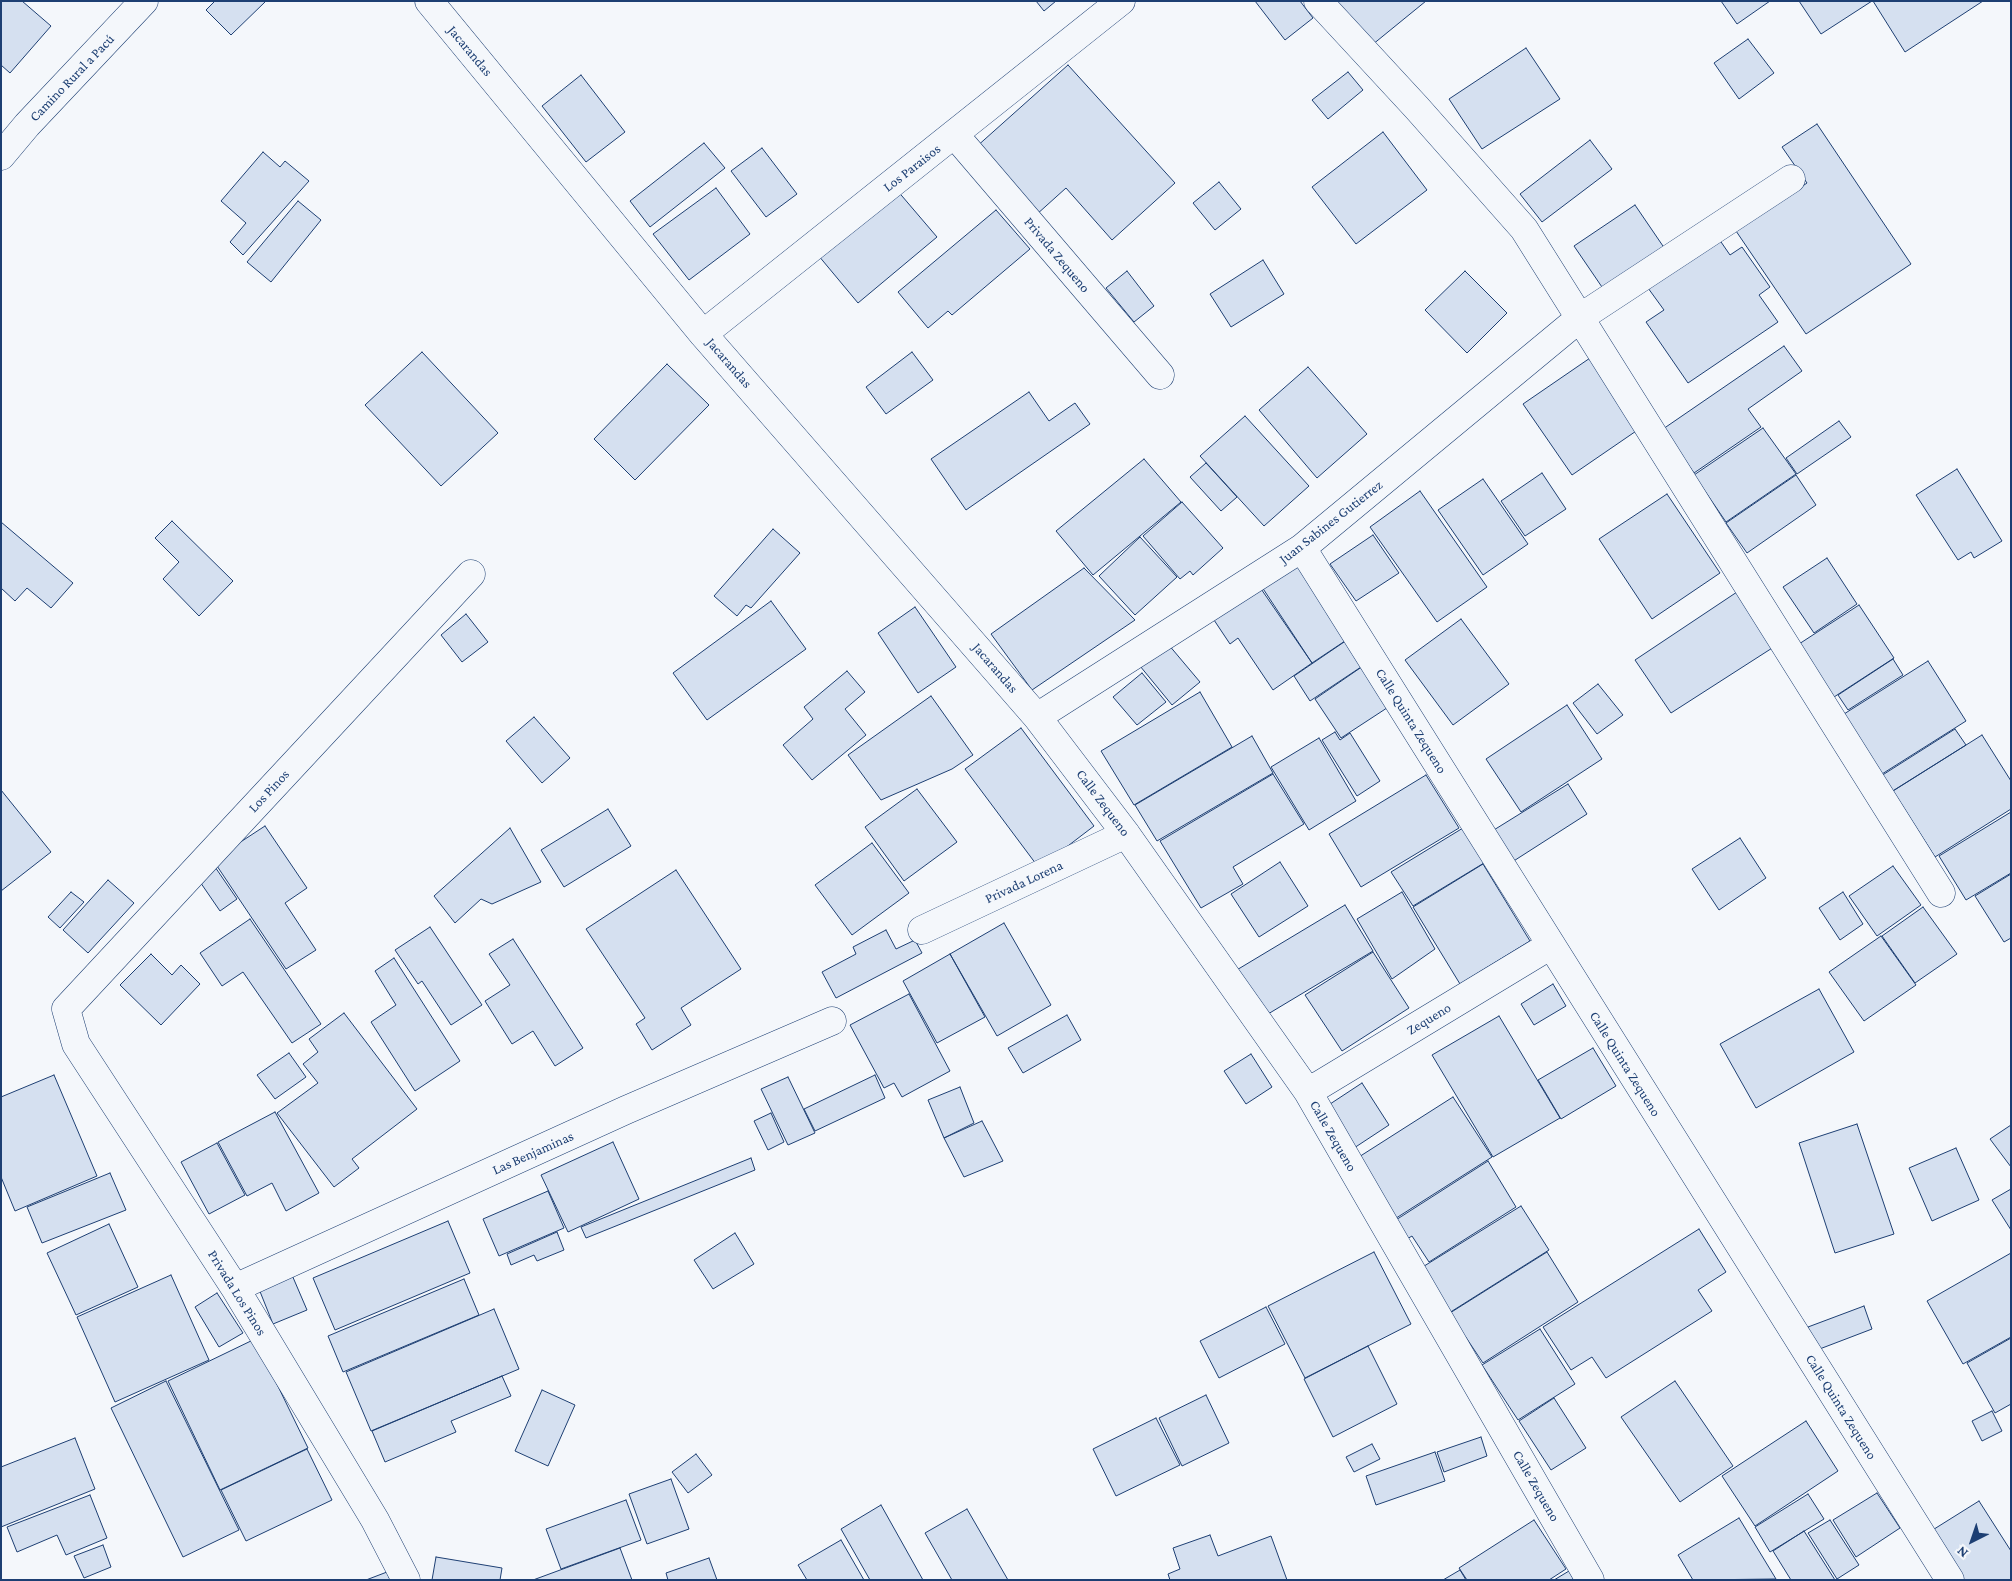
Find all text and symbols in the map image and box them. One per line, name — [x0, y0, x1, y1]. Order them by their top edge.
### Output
street label: Jacarandas — [444, 22, 496, 80]
street label: Camino Rural a Pacú — [26, 31, 118, 125]
street label: Los Paraisos — [880, 140, 944, 196]
street label: Privada Zequeno — [1020, 214, 1094, 296]
street label: Jacarandas — [703, 334, 755, 392]
street label: Juan Sabines Gutierrez — [1276, 476, 1386, 568]
street label: Jacarandas — [969, 639, 1021, 697]
street label: Calle Quinta Zequeno — [1372, 665, 1450, 777]
street label: Los Pinos — [245, 766, 293, 816]
street label: Calle Zequeno — [1072, 766, 1134, 840]
street label: Privada Lorena — [983, 857, 1065, 907]
street label: Zequeno — [1404, 999, 1454, 1039]
street label: Calle Quinta Zequeno — [1586, 1008, 1664, 1120]
street label: Calle Zequeno — [1306, 1097, 1360, 1175]
street label: Las Benjaminas — [490, 1128, 576, 1178]
street label: Privada Los Pinos — [204, 1247, 270, 1339]
street label: Calle Quinta Zequeno — [1802, 1351, 1880, 1463]
street label: Calle Zequeno — [1509, 1447, 1563, 1525]
north arrow — [1947, 1516, 1997, 1566]
text: N — [1953, 1543, 1971, 1561]

